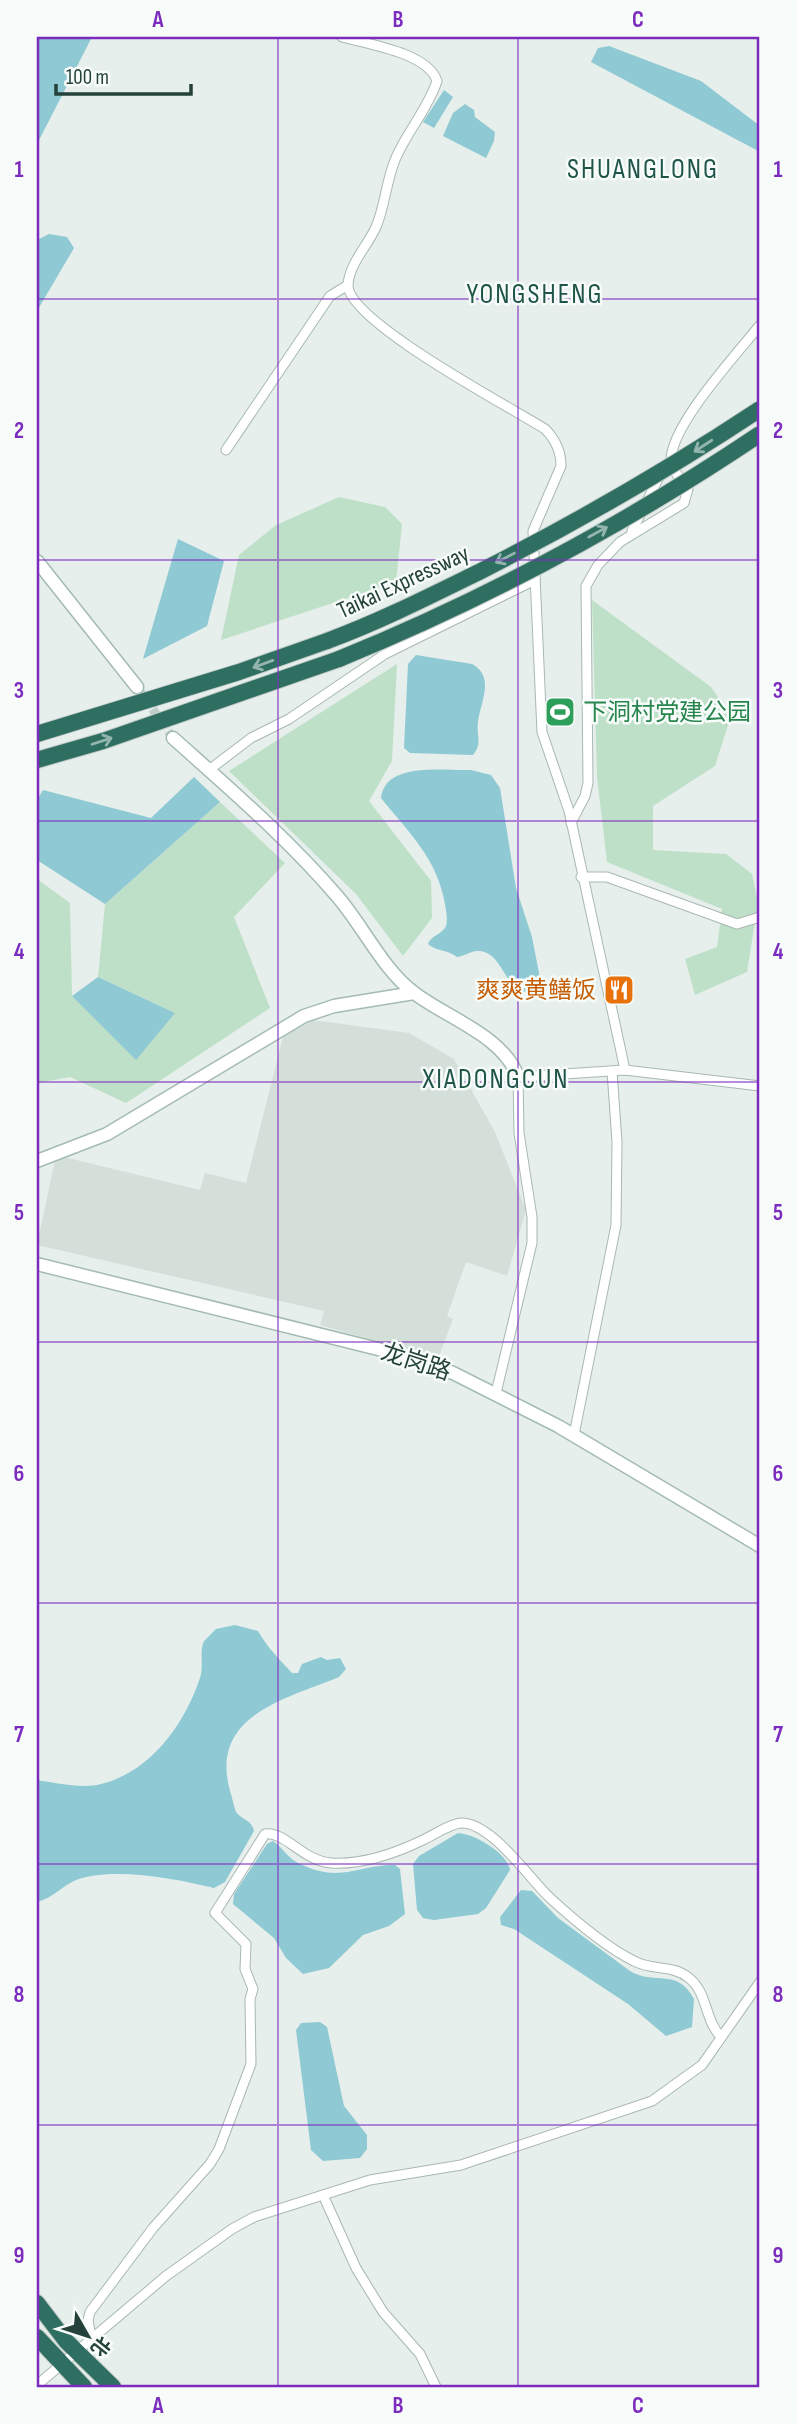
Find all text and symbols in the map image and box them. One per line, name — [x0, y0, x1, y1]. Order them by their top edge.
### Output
text: A — [152, 6, 165, 34]
text: B — [393, 6, 404, 34]
text: C — [632, 6, 644, 34]
scale bar — [56, 52, 191, 96]
text: 100 m — [66, 65, 109, 90]
district label: SHUANGLONG — [567, 153, 719, 186]
text: 1 — [14, 156, 24, 184]
text: 1 — [773, 156, 783, 184]
district label: YONGSHENG — [466, 278, 604, 311]
text: 2 — [14, 417, 24, 445]
text: 2 — [773, 417, 783, 445]
one-way arrow — [694, 440, 714, 454]
one-way arrow — [588, 525, 608, 539]
street label: Taikai Expressway — [333, 539, 473, 625]
one-way arrow — [495, 552, 516, 566]
one-way arrow — [253, 658, 275, 671]
text: 3 — [14, 677, 24, 705]
text: 3 — [773, 677, 783, 705]
sports icon: 下洞村党建公园 — [543, 695, 577, 729]
place label: 下洞村党建公园 — [583, 698, 751, 727]
one-way arrow — [91, 734, 113, 746]
text: 4 — [14, 938, 25, 966]
text: 4 — [773, 938, 784, 966]
restaurant icon: 爽爽黄鳝饭 — [602, 973, 636, 1007]
place label: 爽爽黄鳝饭 — [476, 976, 596, 1005]
district label: XIADONGCUN — [421, 1063, 570, 1096]
text: 5 — [14, 1199, 24, 1227]
text: 5 — [773, 1199, 783, 1227]
street label: 龙岗路 — [377, 1337, 455, 1387]
text: 6 — [14, 1460, 24, 1488]
text: 6 — [773, 1460, 783, 1488]
text: 7 — [14, 1721, 24, 1749]
text: 7 — [773, 1721, 783, 1749]
text: 8 — [14, 1981, 25, 2009]
text: 8 — [773, 1981, 784, 2009]
text: 9 — [14, 2242, 24, 2270]
text: 9 — [773, 2242, 783, 2270]
north arrow — [52, 2302, 122, 2372]
text: 北 — [85, 2331, 115, 2360]
text: A — [152, 2392, 165, 2420]
text: B — [393, 2392, 404, 2420]
text: C — [632, 2392, 644, 2420]

